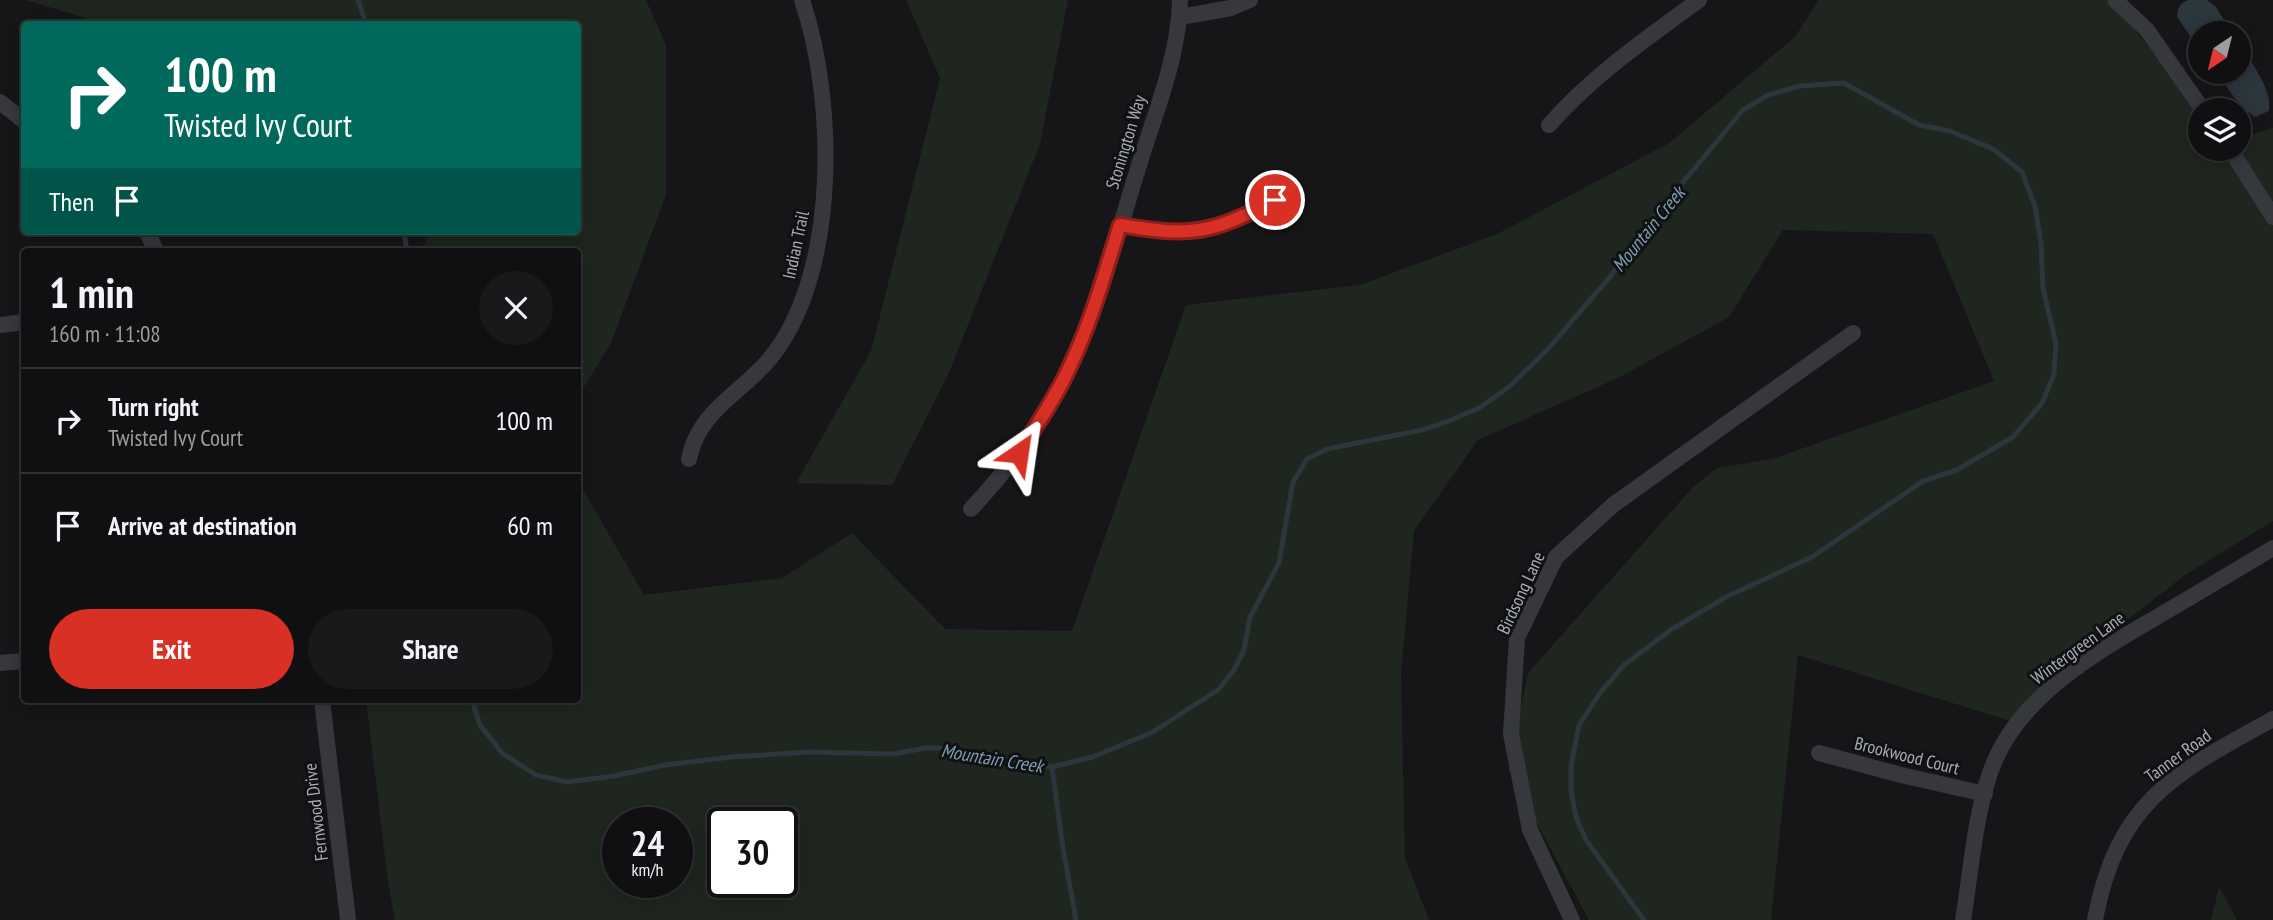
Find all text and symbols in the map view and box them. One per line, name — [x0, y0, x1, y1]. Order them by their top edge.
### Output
north arrow — [2188, 21, 2250, 84]
map controls — [2188, 21, 2251, 161]
text: 100 m — [164, 42, 277, 106]
icon: right — [49, 49, 140, 140]
street label: Stonington Way — [1100, 92, 1151, 192]
button: layers — [2188, 98, 2251, 161]
text: Twisted Ivy Court — [164, 104, 352, 146]
pin — [1245, 170, 1305, 230]
water label: Mountain Creek — [1606, 179, 1691, 276]
icon: arrive — [1256, 181, 1294, 219]
icon: arrive — [108, 182, 146, 220]
text: Then — [49, 185, 94, 218]
street label: Indian Trail — [777, 208, 814, 281]
text: 1 min — [49, 265, 134, 320]
button: close — [479, 271, 553, 345]
text: 160 m · 11:08 — [49, 319, 161, 348]
text: Turn right — [108, 390, 199, 423]
icon: right — [49, 402, 87, 440]
text: 100 m — [495, 404, 553, 437]
position arrow — [982, 416, 1056, 490]
text: Twisted Ivy Court — [108, 423, 243, 452]
icon: arrive — [49, 507, 87, 545]
text: Arrive at destination — [108, 509, 297, 542]
text: 60 m — [507, 509, 553, 542]
street label: Birdsong Lane — [1491, 548, 1550, 638]
street label: Wintergreen Lane — [2026, 606, 2129, 689]
button: Exit — [49, 609, 294, 689]
button: Share — [308, 609, 553, 689]
street label: Tanner Road — [2140, 724, 2215, 787]
street label: Brookwood Court — [1852, 731, 1962, 780]
water label: Mountain Creek — [939, 738, 1047, 778]
street label: Fernwood Drive — [298, 762, 333, 862]
speed limit sign: 30 — [707, 807, 798, 898]
text: 24 — [631, 820, 664, 866]
text: km/h — [632, 858, 663, 881]

